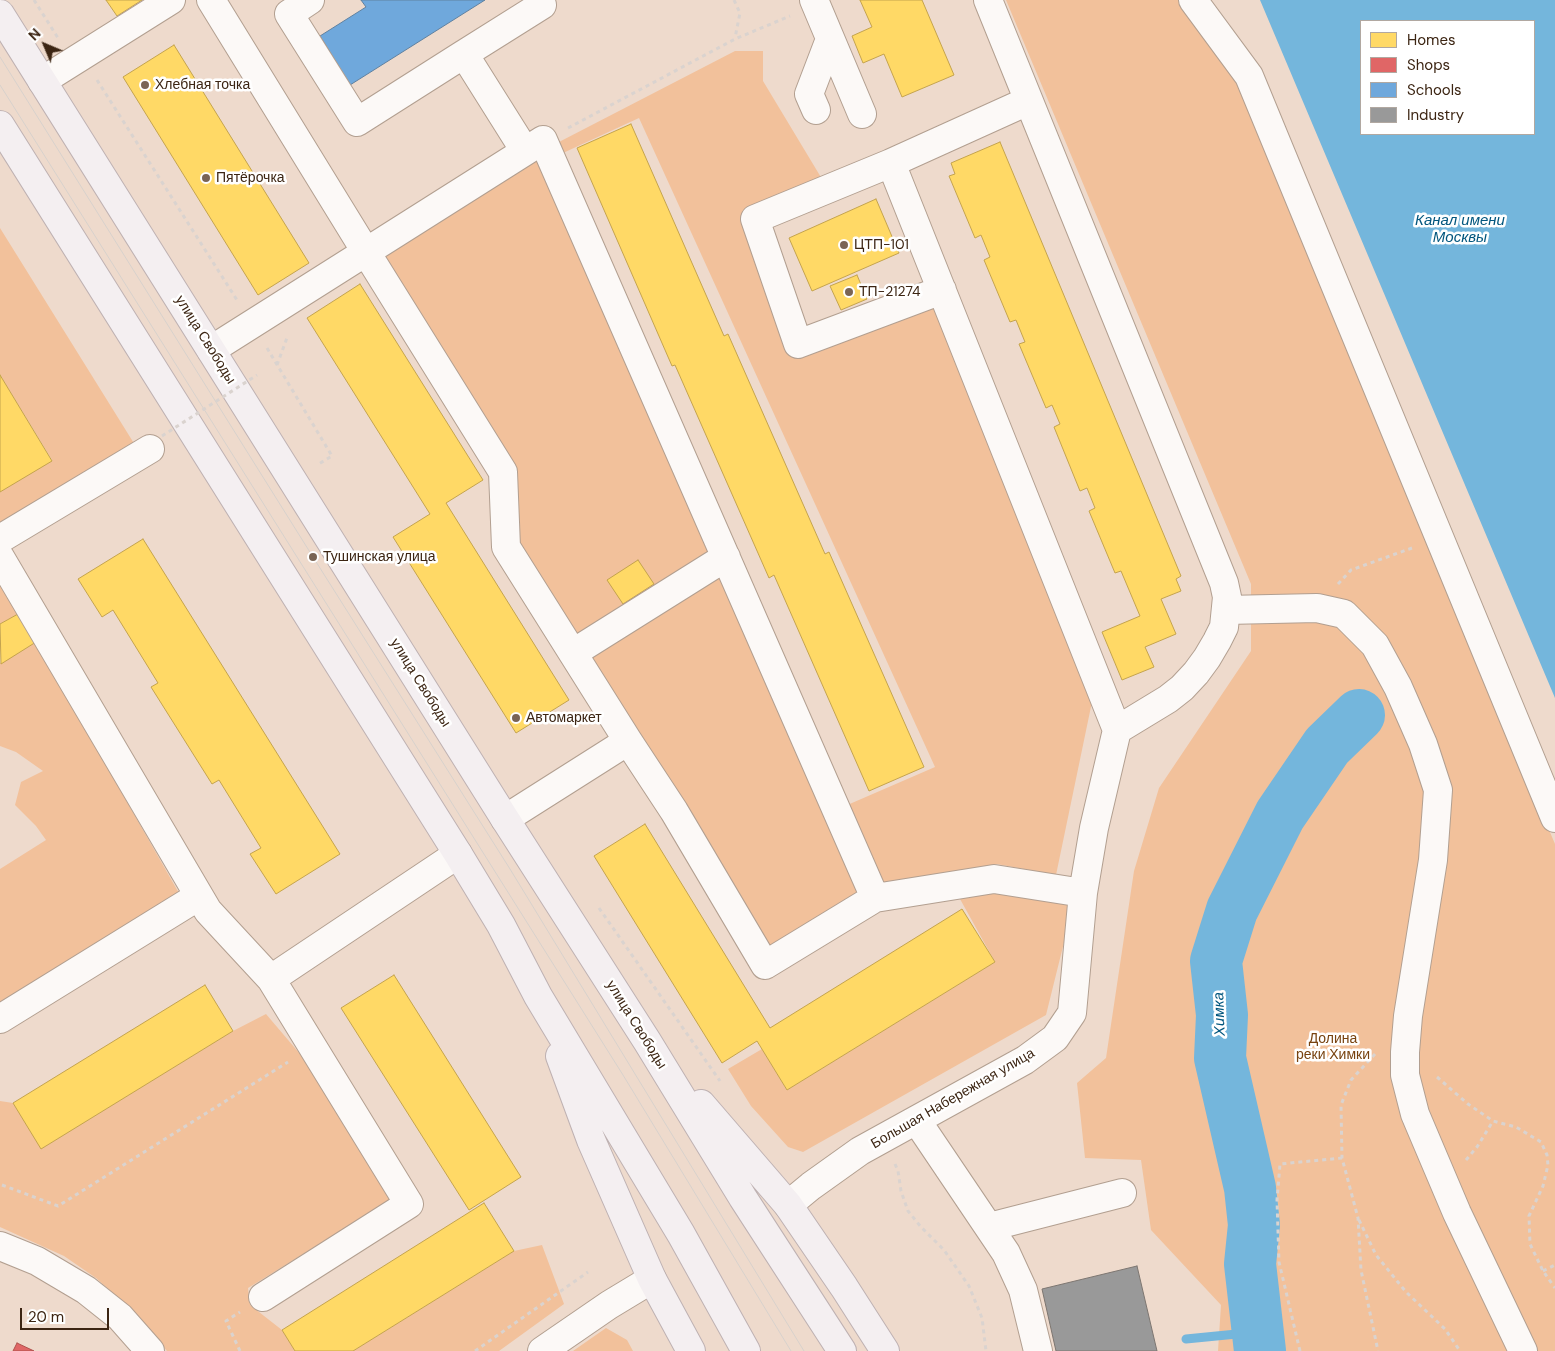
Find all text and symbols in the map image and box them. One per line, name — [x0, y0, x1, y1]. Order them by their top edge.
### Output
north arrow — [20, 20, 70, 70]
legend — [1360, 20, 1535, 135]
text: N — [24, 24, 44, 44]
text: Homes — [1407, 30, 1456, 50]
text: Shops — [1407, 55, 1450, 75]
place label: Хлебная точка — [155, 77, 250, 93]
marker: Хлебная точка — [139, 79, 151, 91]
text: Schools — [1407, 80, 1462, 100]
text: Industry — [1407, 105, 1464, 125]
place label: Пятёрочка — [216, 170, 285, 186]
marker: Пятёрочка — [200, 172, 212, 184]
water label: Канал имени Москвы — [1415, 212, 1505, 247]
place label: ЦТП-101 — [854, 237, 909, 253]
marker: ЦТП-101 — [838, 239, 850, 251]
place label: ТП-21274 — [859, 284, 921, 300]
marker: ТП-21274 — [843, 286, 855, 298]
street label: улица Свободы — [171, 293, 239, 387]
place label: Тушинская улица — [323, 549, 436, 565]
marker: Тушинская улица — [307, 551, 319, 563]
street label: улица Свободы — [386, 636, 454, 730]
place label: Автомаркет — [526, 710, 602, 726]
marker: Автомаркет — [510, 712, 522, 724]
street label: улица Свободы — [602, 978, 670, 1072]
water label: Химка — [1210, 992, 1230, 1036]
park label: Долина реки Химки — [1296, 1031, 1370, 1064]
street label: Большая Набережная улица — [868, 1045, 1038, 1153]
scale bar — [22, 1298, 111, 1330]
text: 20 m — [28, 1307, 64, 1327]

